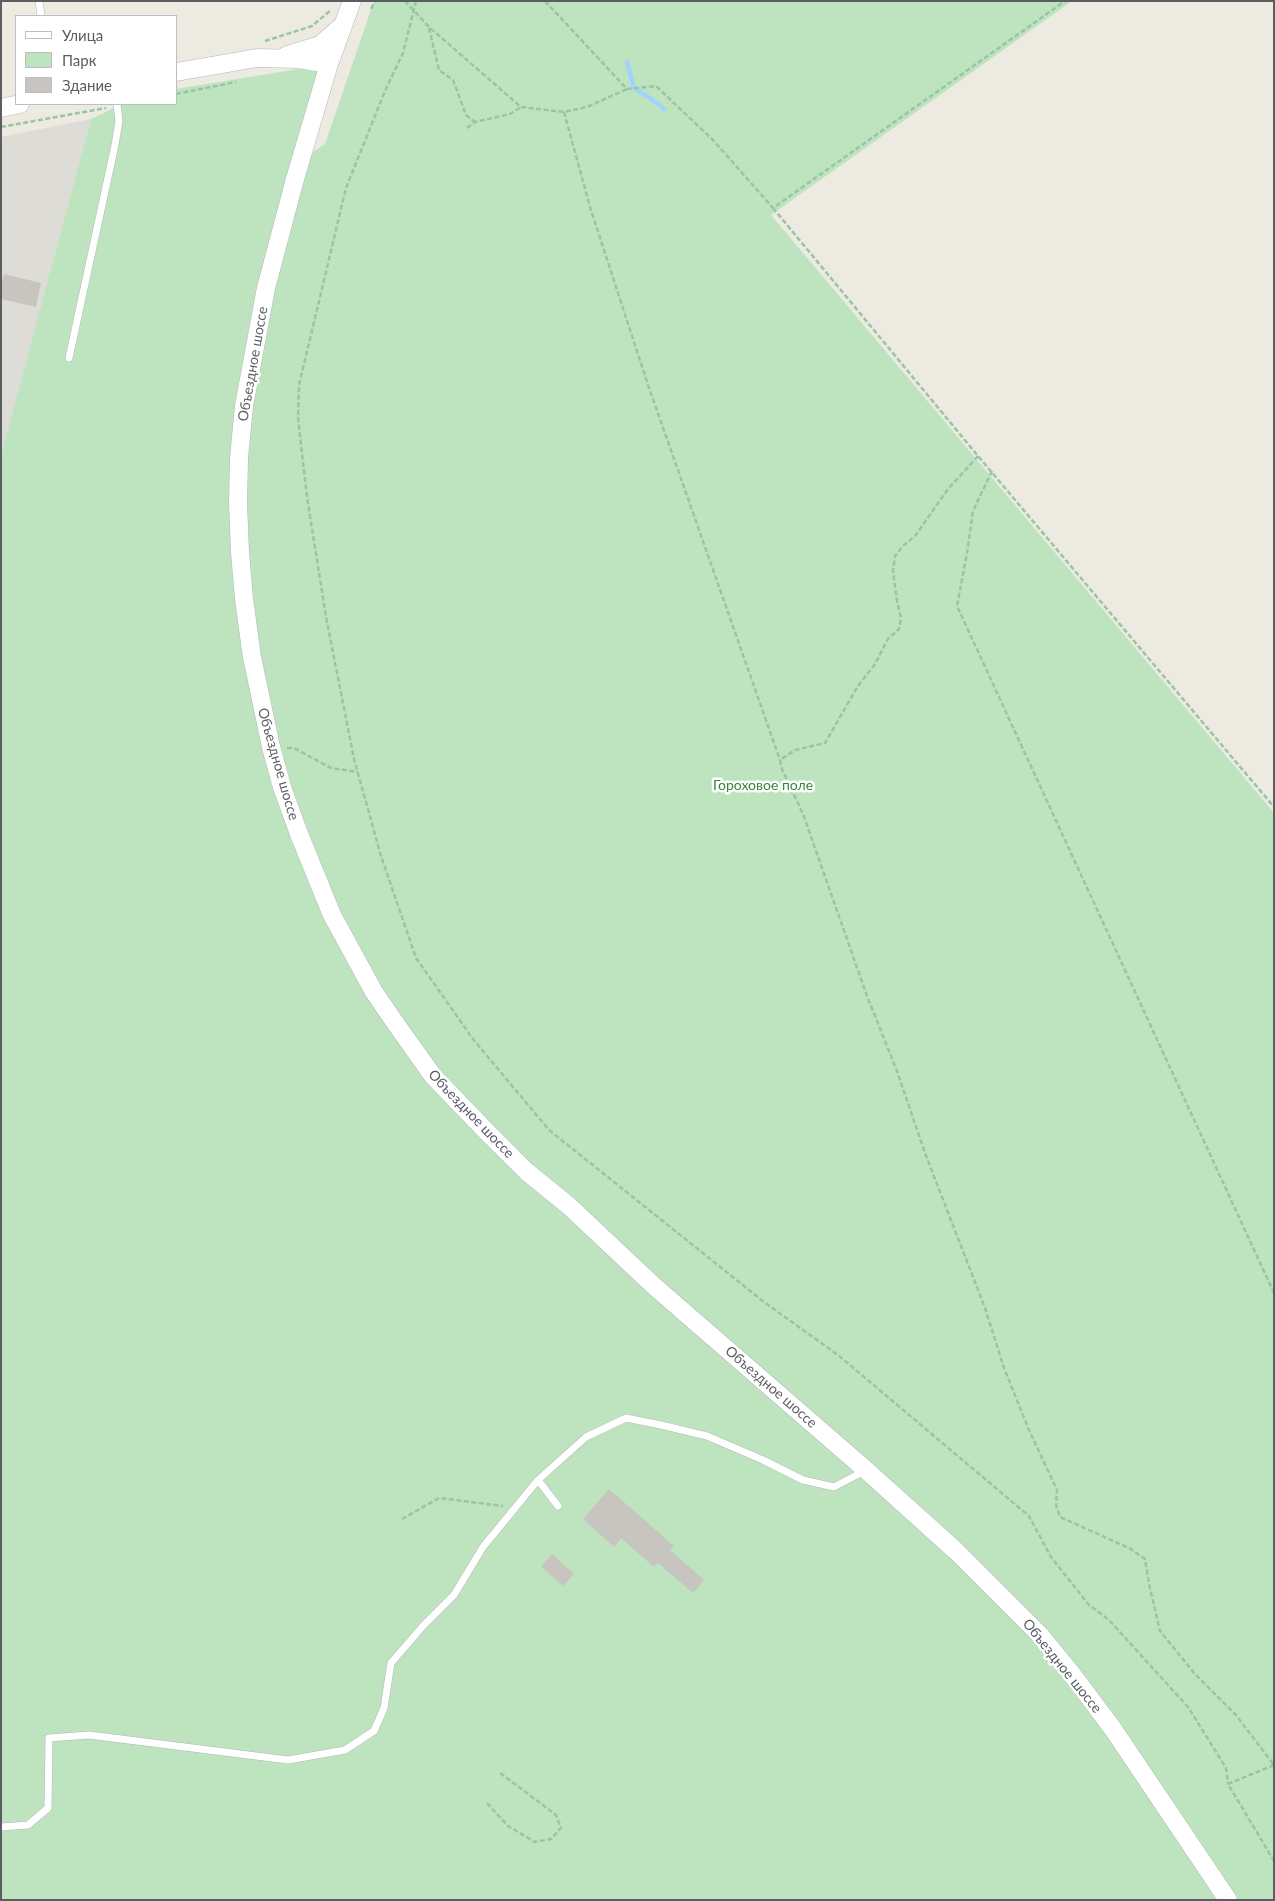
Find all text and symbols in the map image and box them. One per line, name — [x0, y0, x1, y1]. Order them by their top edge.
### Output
legend — [15, 15, 178, 105]
text: Улица — [62, 26, 103, 44]
text: Парк — [62, 51, 96, 69]
text: Здание — [62, 76, 112, 94]
street label: Объездное шоссе — [235, 305, 271, 423]
street label: Объездное шоссе — [254, 706, 302, 822]
park label: Гороховое поле — [713, 777, 813, 793]
street label: Объездное шоссе — [425, 1066, 517, 1162]
street label: Объездное шоссе — [722, 1343, 820, 1431]
street label: Объездное шоссе — [1019, 1616, 1105, 1716]

